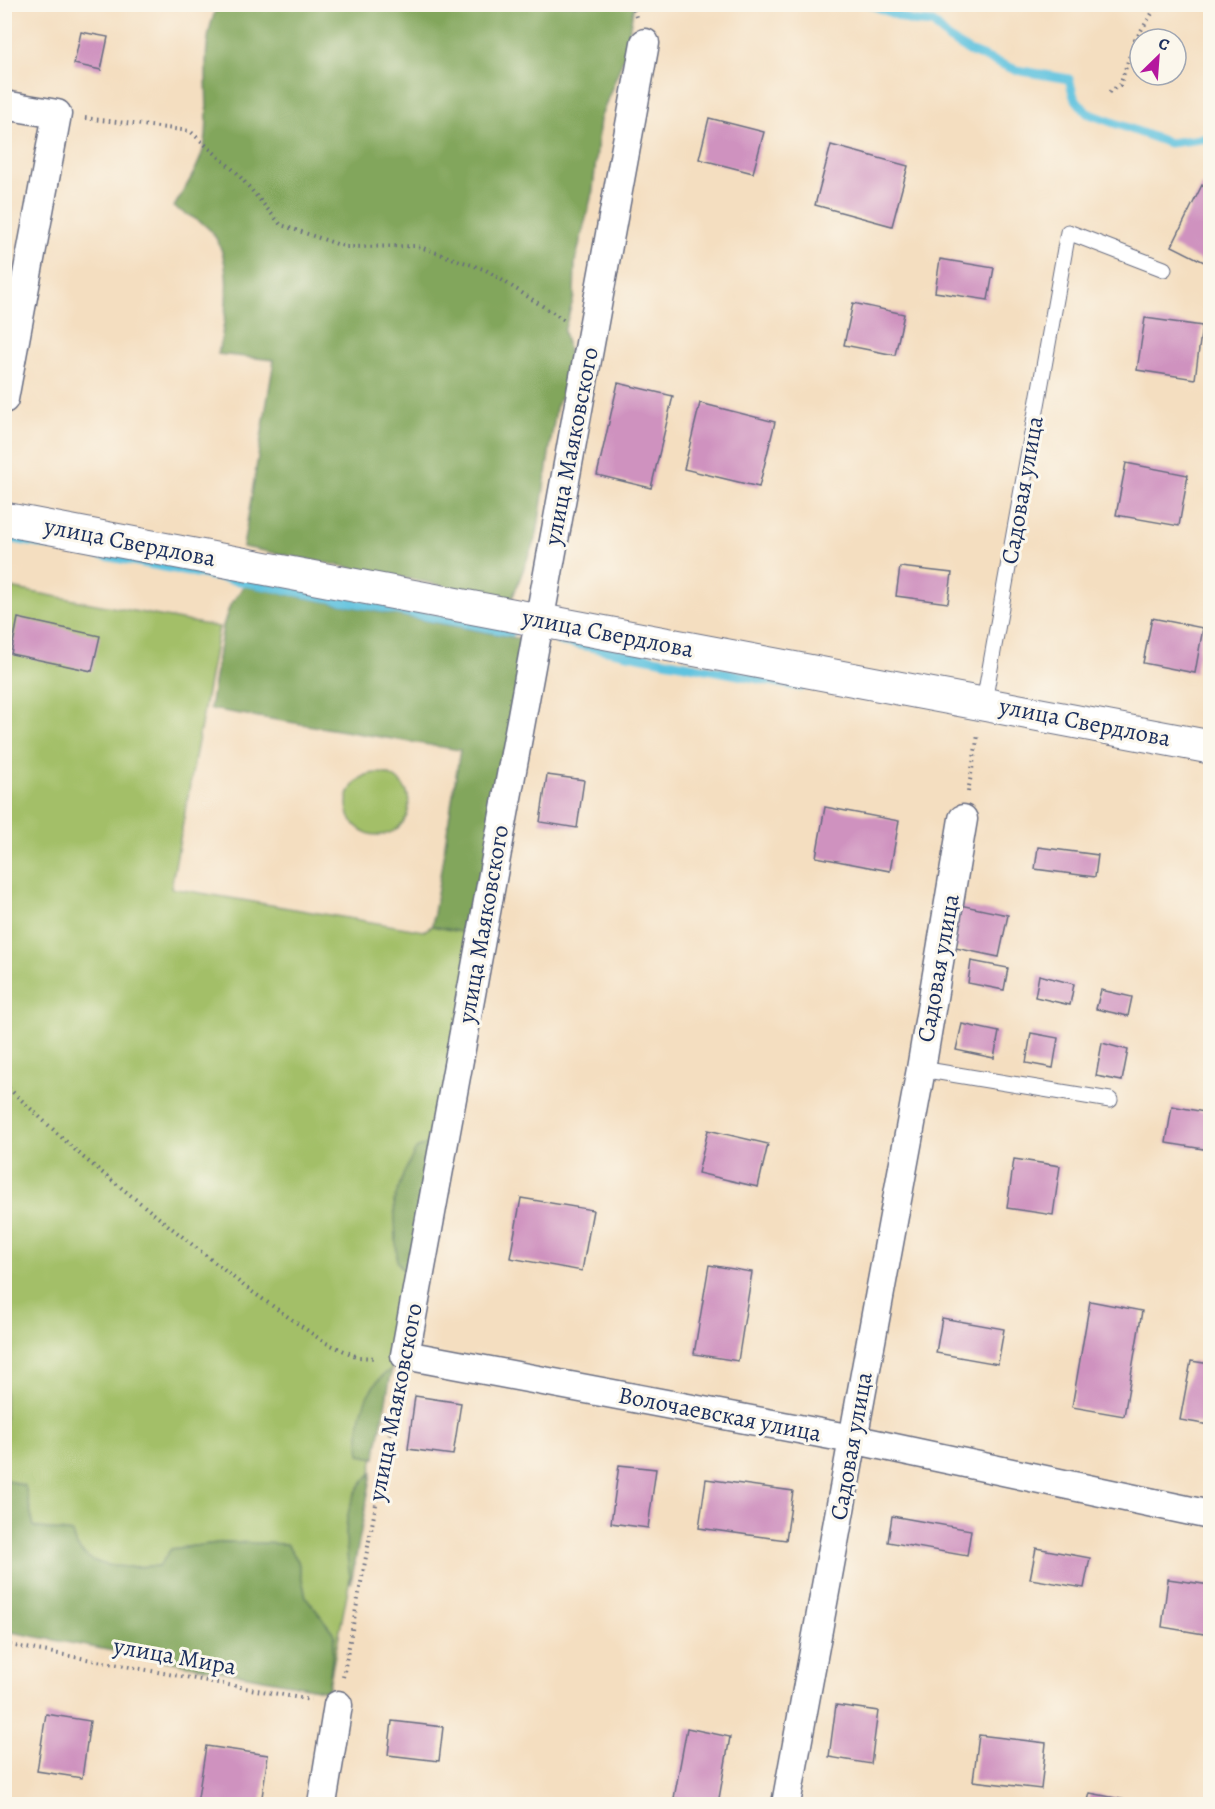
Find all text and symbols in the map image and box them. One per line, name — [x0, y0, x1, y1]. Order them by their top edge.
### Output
north arrow — [1128, 27, 1188, 87]
text: С — [1155, 32, 1173, 56]
street label: улица Маяковского — [536, 344, 606, 549]
street label: Садовая улица — [993, 413, 1051, 567]
street label: улица Свердлова — [41, 510, 218, 574]
street label: улица Свердлова — [519, 601, 696, 665]
street label: улица Свердлова — [996, 690, 1173, 754]
street label: улица Маяковского — [450, 822, 516, 1027]
street label: Садовая улица — [909, 891, 967, 1045]
street label: улица Маяковского — [360, 1300, 430, 1505]
street label: Садовая улица — [822, 1369, 880, 1523]
street label: Волочаевская улица — [616, 1379, 824, 1449]
street label: улица Мира — [110, 1629, 239, 1683]

